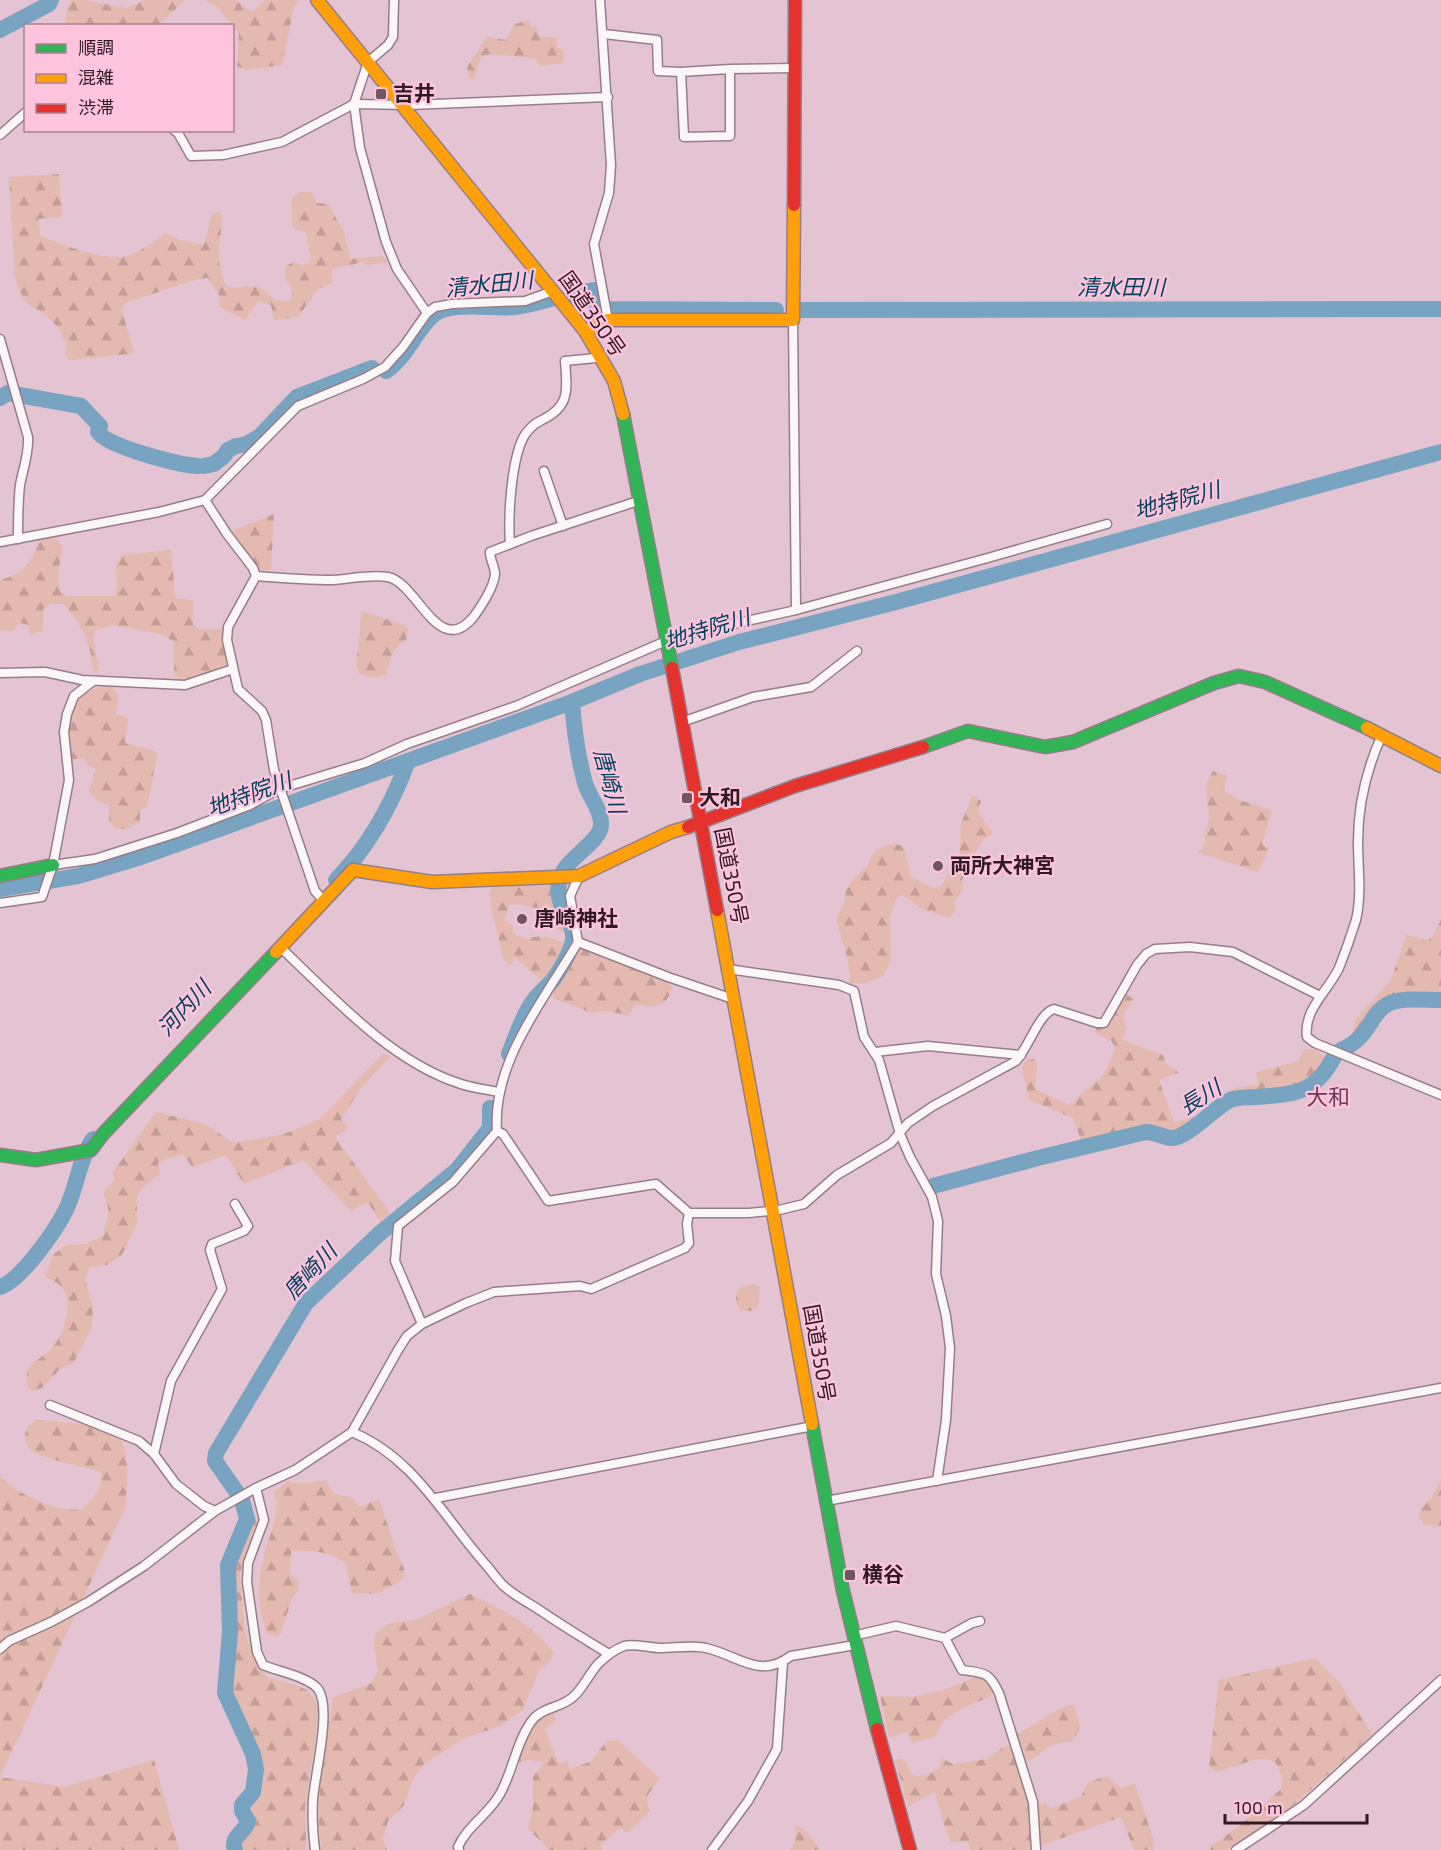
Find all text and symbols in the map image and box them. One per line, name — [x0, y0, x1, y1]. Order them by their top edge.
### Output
legend — [24, 24, 234, 132]
text: 順調 — [78, 36, 114, 58]
text: 混雑 — [78, 66, 114, 88]
place label: 吉井 — [393, 80, 435, 105]
marker: 吉井 — [374, 87, 388, 101]
text: 渋滞 — [78, 96, 114, 118]
water label: 清水田川 — [444, 265, 536, 301]
street label: 国道350号 — [555, 266, 632, 361]
water label: 清水田川 — [1077, 273, 1167, 299]
water label: 地持院川 — [1131, 475, 1225, 523]
water label: 地持院川 — [661, 602, 754, 653]
water label: 唐崎川 — [590, 745, 633, 818]
water label: 地持院川 — [203, 765, 296, 820]
place label: 大和 — [699, 784, 741, 809]
marker: 大和 — [680, 791, 694, 805]
street label: 国道350号 — [711, 825, 754, 926]
place label: 両所大神宮 — [950, 852, 1055, 877]
marker: 両所大神宮 — [931, 859, 945, 873]
place label: 唐崎神社 — [534, 905, 618, 930]
marker: 唐崎神社 — [515, 912, 529, 926]
water label: 河内川 — [151, 973, 217, 1040]
water label: 長川 — [1174, 1072, 1227, 1119]
district label: 大和 — [1306, 1083, 1350, 1109]
water label: 唐崎川 — [277, 1236, 343, 1303]
street label: 国道350号 — [800, 1302, 841, 1403]
place label: 横谷 — [862, 1561, 904, 1586]
marker: 横谷 — [843, 1568, 857, 1582]
scale bar — [1225, 1787, 1368, 1825]
text: 100 m — [1234, 1796, 1283, 1818]

